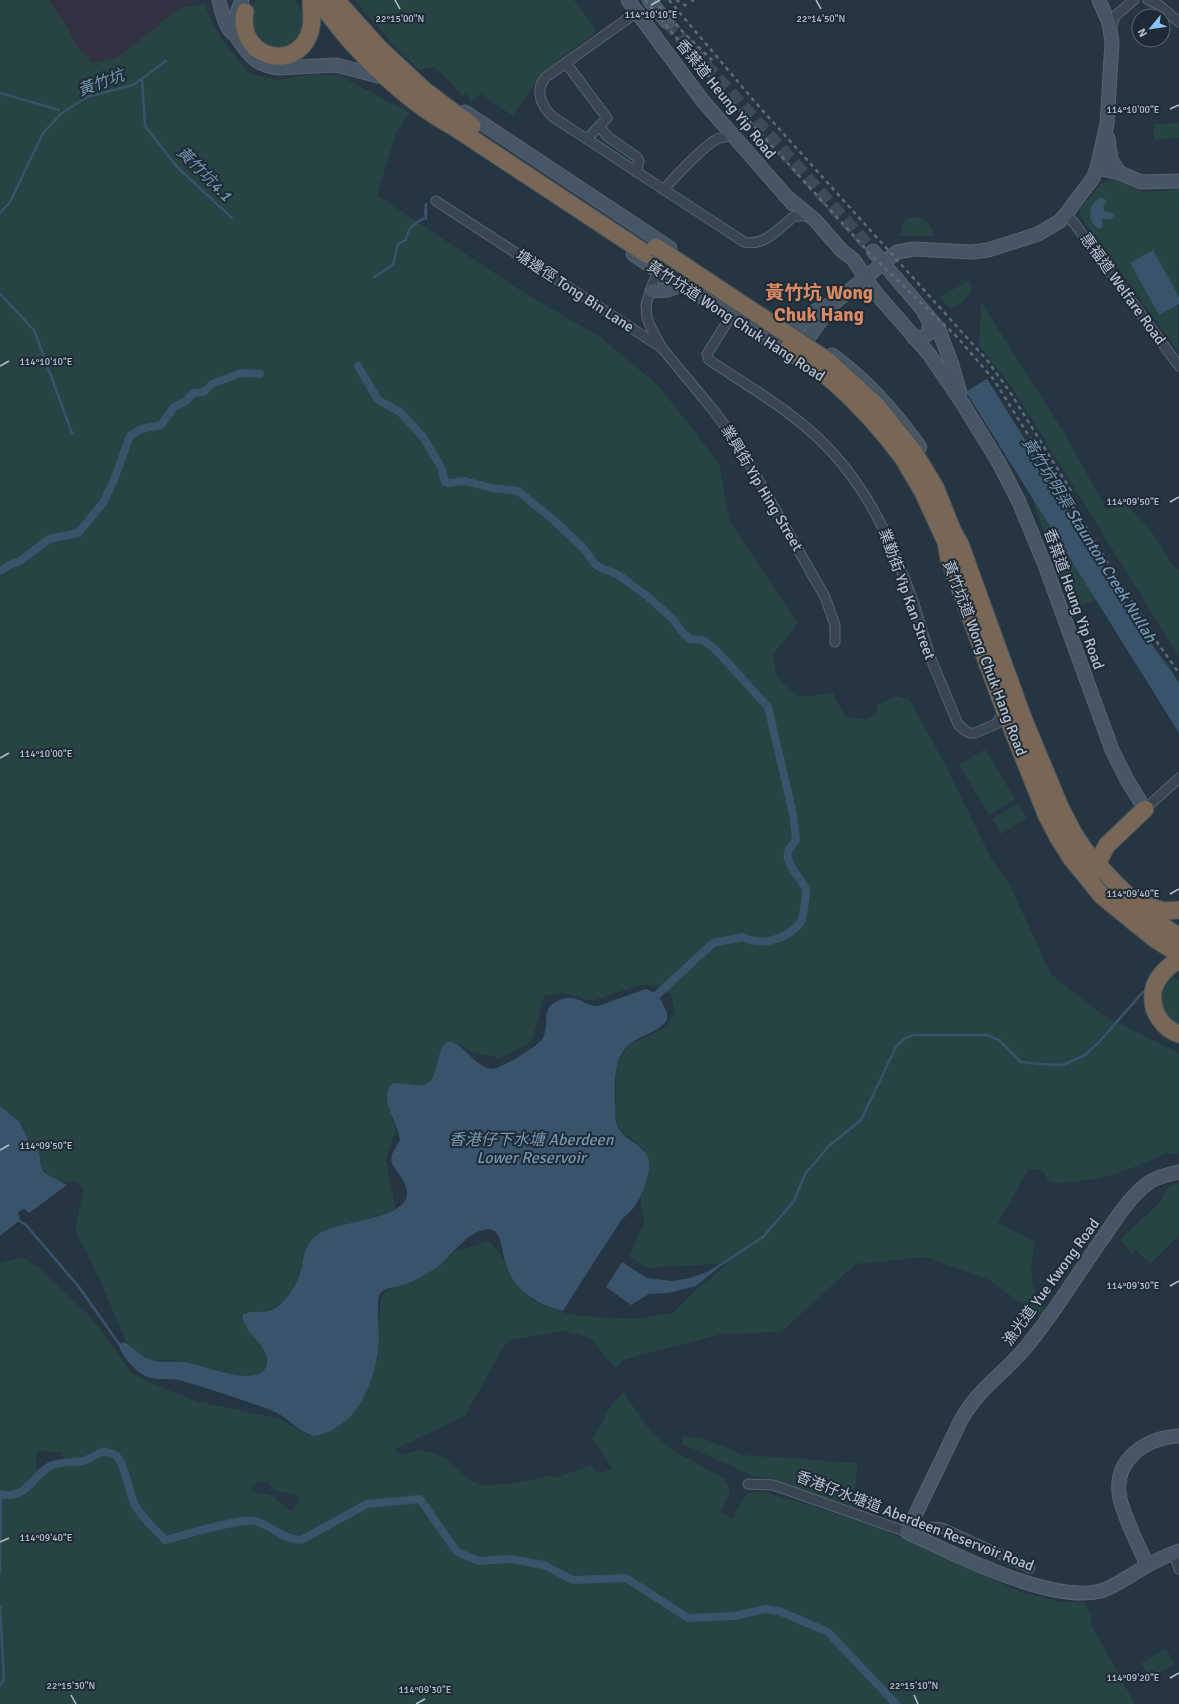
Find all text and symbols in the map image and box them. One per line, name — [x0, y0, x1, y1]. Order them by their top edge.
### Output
north arrow — [1131, 8, 1171, 48]
text: 114°10'10"E — [624, 9, 678, 21]
text: 22°15'00"N — [376, 13, 424, 25]
text: 22°14'50"N — [797, 13, 845, 25]
text: N — [1135, 26, 1150, 39]
street label: 香葉道 Heung Yip Road — [672, 36, 780, 162]
water label: 黃竹坑 — [75, 65, 129, 101]
text: 114°10'00"E — [1106, 104, 1160, 116]
water label: 黃竹坑4.1 — [172, 142, 236, 206]
street label: 惠福道 Welfare Road — [1077, 230, 1169, 348]
street label: 塘邊徑 Tong Bin Lane — [513, 246, 637, 336]
street label: 黃竹坑道 Wong Chuk Hang Road — [644, 257, 828, 385]
district label: 黃竹坑 Wong Chuk Hang — [765, 281, 873, 327]
text: 114°10'10"E — [19, 356, 73, 368]
street label: 業興街 Yip Hing Street — [717, 422, 807, 554]
water label: 黃竹坑明渠 Staunton Creek Nullah — [1017, 434, 1161, 647]
text: 114°09'50"E — [1106, 496, 1160, 508]
street label: 業勤街 Yip Kan Street — [875, 526, 939, 662]
street label: 香葉道 Heung Yip Road — [1040, 526, 1108, 672]
street label: 黃竹坑道 Wong Chuk Hang Road — [939, 558, 1031, 758]
text: 114°10'00"E — [19, 748, 73, 760]
text: 114°09'40"E — [1106, 888, 1160, 900]
water label: 香港仔下水塘 Aberdeen Lower Reservoir — [449, 1130, 615, 1168]
text: 114°09'50"E — [19, 1140, 73, 1152]
street label: 漁光道 Yue Kwong Road — [999, 1215, 1103, 1349]
text: 114°09'30"E — [1106, 1280, 1160, 1292]
street label: 香港仔水塘道 Aberdeen Reservoir Road — [793, 1467, 1037, 1575]
text: 114°09'40"E — [19, 1532, 73, 1544]
text: 114°09'20"E — [1106, 1672, 1160, 1684]
text: 22°15'30"N — [47, 1680, 95, 1692]
text: 22°15'10"N — [890, 1680, 938, 1692]
text: 114°09'30"E — [398, 1684, 452, 1696]

